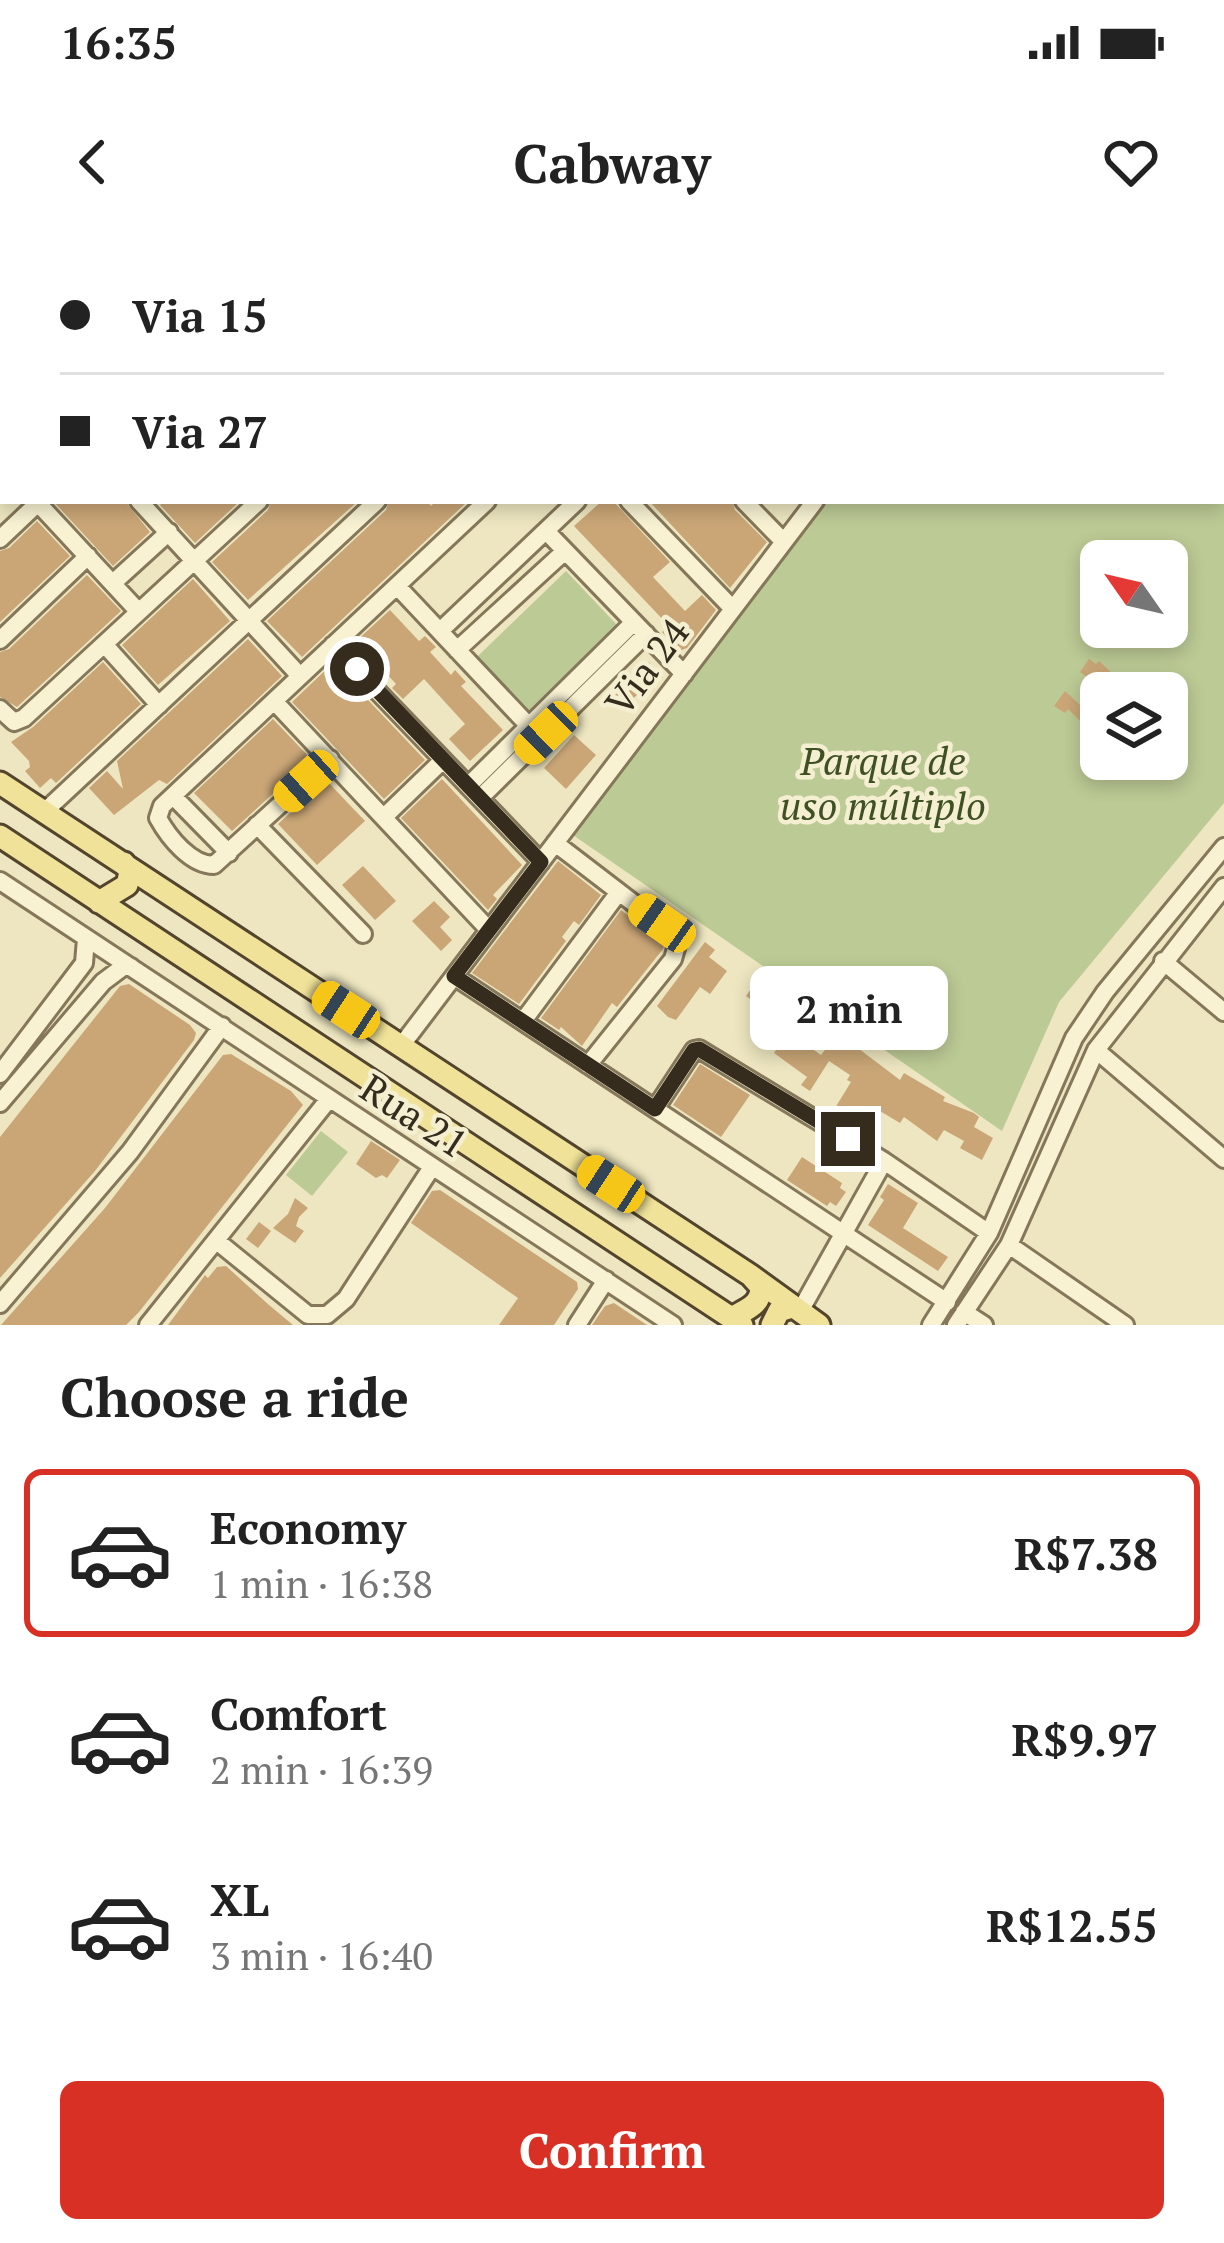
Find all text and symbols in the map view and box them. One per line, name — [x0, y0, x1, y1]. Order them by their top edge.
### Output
text: 16:35 — [60, 12, 177, 72]
text: Cabway — [513, 127, 711, 198]
icon: back — [60, 129, 126, 195]
icon: heart — [1098, 129, 1164, 195]
text: Via 15 — [132, 285, 268, 345]
text: Via 27 — [132, 401, 268, 461]
north arrow — [1080, 540, 1188, 648]
map controls — [1080, 540, 1188, 780]
street label: Via 24 — [593, 607, 700, 726]
route start — [330, 642, 384, 696]
button: layers — [1080, 672, 1188, 780]
car — [508, 695, 584, 771]
park label: Parque de uso múltiplo — [780, 734, 986, 831]
car — [267, 744, 345, 818]
car — [622, 888, 702, 958]
callout: 2 min — [749, 965, 947, 1049]
car — [306, 975, 386, 1045]
text: 2 min — [796, 982, 902, 1034]
street label: Rua 21 — [351, 1061, 478, 1169]
route end — [821, 1112, 875, 1166]
car — [571, 1149, 651, 1219]
text: Choose a ride — [60, 1361, 409, 1432]
text: Economy — [210, 1497, 406, 1557]
icon: car — [66, 1499, 174, 1607]
text: R$7.38 — [1014, 1523, 1158, 1583]
text: 1 min · 16:38 — [210, 1557, 433, 1609]
text: Comfort — [210, 1683, 387, 1743]
icon: car — [66, 1685, 174, 1793]
text: R$9.97 — [1012, 1709, 1158, 1769]
text: 2 min · 16:39 — [210, 1743, 433, 1795]
text: XL — [210, 1869, 269, 1929]
icon: car — [66, 1871, 174, 1979]
text: R$12.55 — [986, 1895, 1158, 1955]
text: 3 min · 16:40 — [210, 1929, 433, 1981]
button: Confirm — [60, 2081, 1164, 2219]

